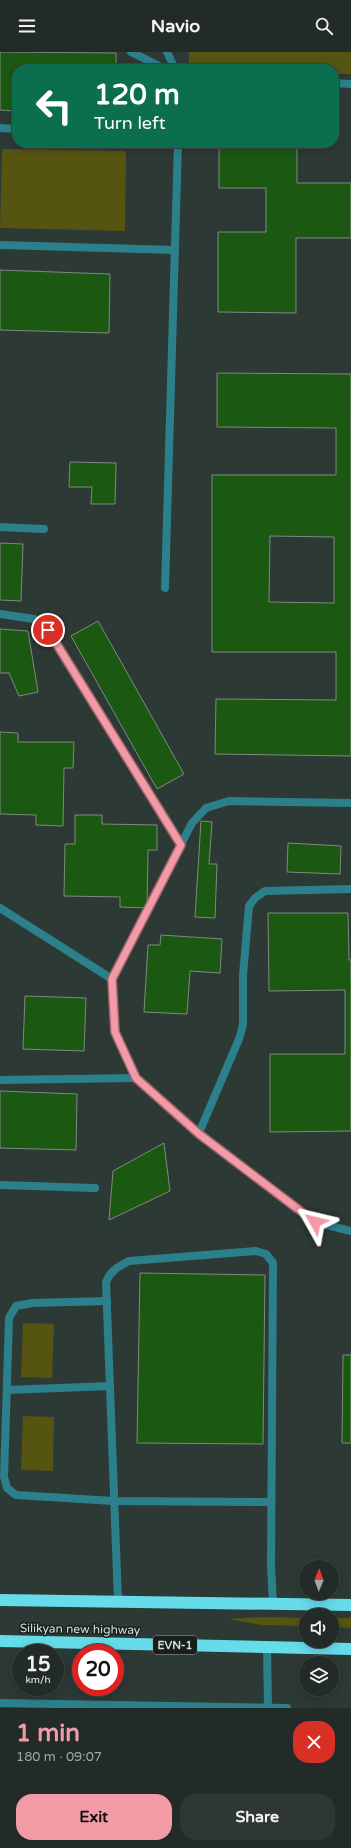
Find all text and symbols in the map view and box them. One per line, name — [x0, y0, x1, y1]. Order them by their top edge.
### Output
icon: menu — [16, 15, 38, 37]
text: Navio — [151, 15, 200, 37]
icon: search — [313, 15, 335, 37]
text: 120 m — [94, 78, 180, 112]
icon: left — [28, 80, 80, 132]
text: Turn left — [94, 112, 166, 134]
pin — [31, 613, 65, 647]
icon: arrive — [37, 619, 59, 641]
position arrow — [294, 1201, 336, 1243]
north arrow — [299, 1560, 339, 1600]
map controls — [299, 1560, 339, 1696]
button: sound — [299, 1608, 339, 1648]
street label: Silikyan new highway — [20, 1621, 141, 1637]
road number: EVN-1 — [153, 1636, 197, 1654]
speed limit sign: 20 — [72, 1644, 124, 1696]
text: 15 — [25, 1653, 51, 1677]
button: layers — [299, 1656, 339, 1696]
text: km/h — [25, 1674, 51, 1686]
text: 1 min — [16, 1719, 80, 1748]
button: close — [293, 1721, 335, 1763]
text: 180 m · 09:07 — [16, 1749, 102, 1765]
button: Exit — [16, 1794, 172, 1840]
button: Share — [180, 1794, 335, 1840]

